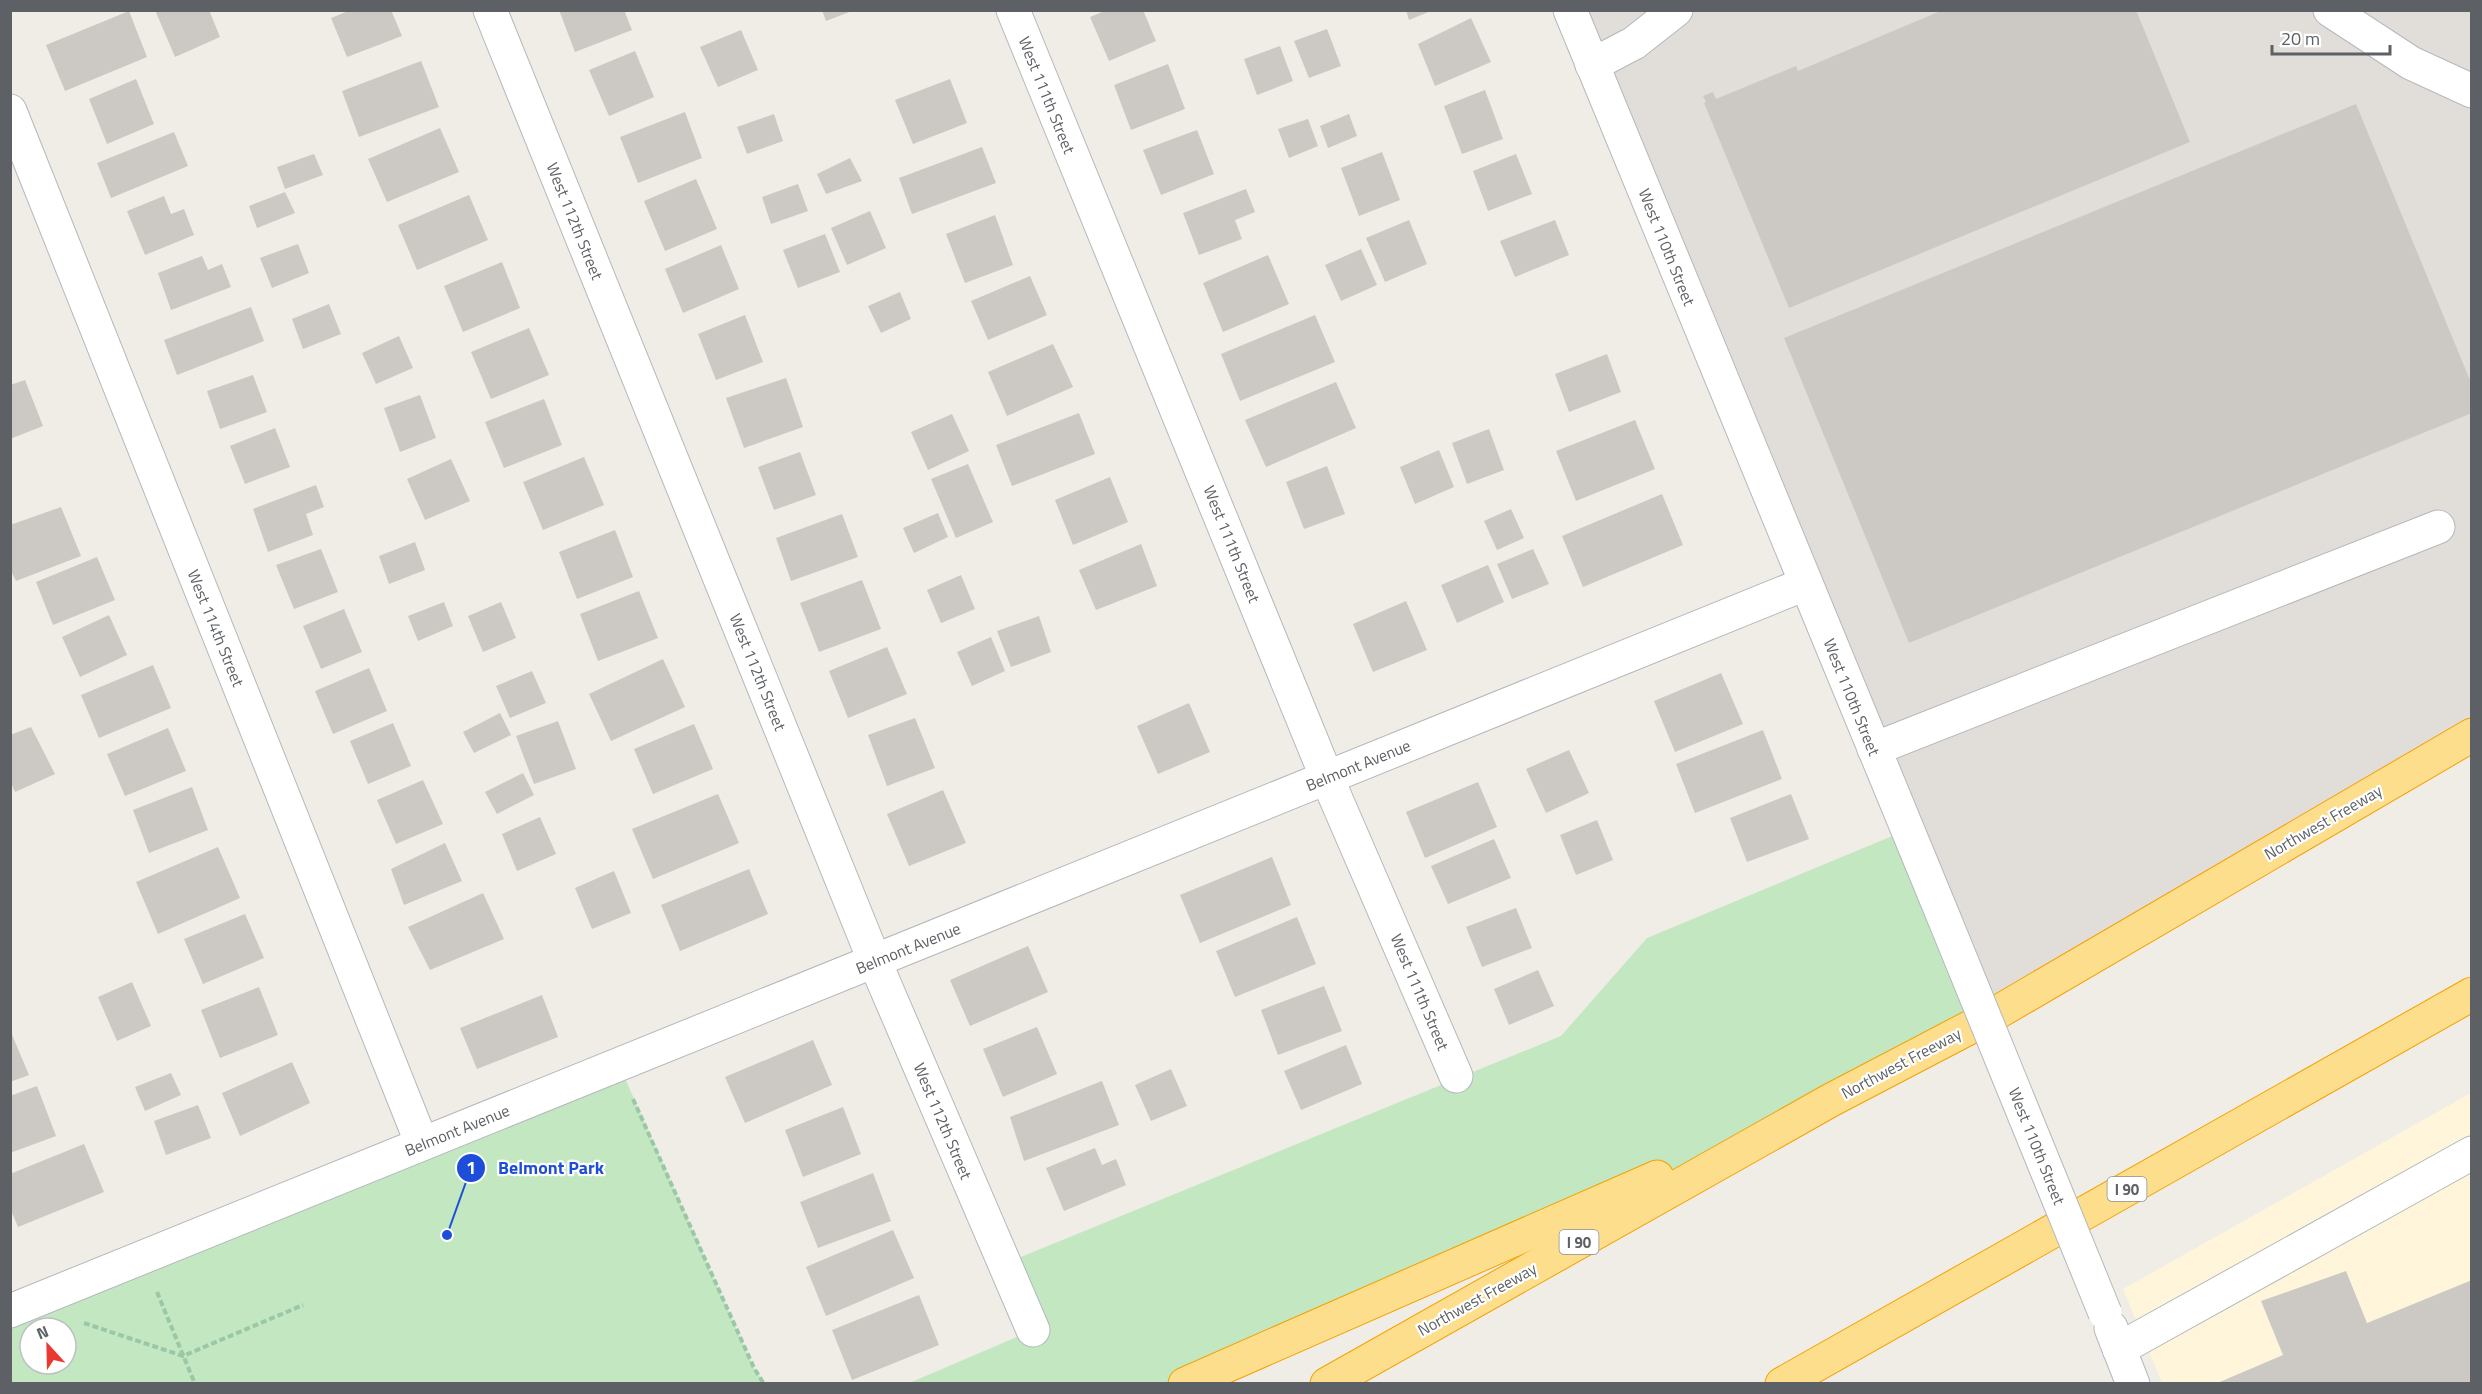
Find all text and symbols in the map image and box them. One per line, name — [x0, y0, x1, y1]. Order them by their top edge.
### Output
scale bar — [2272, 18, 2390, 56]
text: 20 m — [2281, 25, 2320, 52]
street label: West 111th Street — [1013, 33, 1082, 158]
street label: West 112th Street — [541, 159, 610, 284]
street label: West 110th Street — [1633, 185, 1702, 310]
street label: West 111th Street — [1198, 482, 1267, 607]
street label: West 114th Street — [182, 566, 251, 691]
street label: West 112th Street — [724, 610, 793, 735]
street label: West 110th Street — [1818, 635, 1887, 760]
street label: Belmont Avenue — [1302, 733, 1414, 797]
street label: Northwest Freeway — [2259, 778, 2387, 866]
street label: Belmont Avenue — [852, 916, 964, 980]
street label: West 111th Street — [1385, 930, 1455, 1054]
street label: Northwest Freeway — [1837, 1021, 1966, 1105]
street label: West 112th Street — [908, 1059, 978, 1183]
street label: West 110th Street — [2003, 1084, 2072, 1209]
street label: Belmont Avenue — [401, 1098, 513, 1162]
callout: Belmont Park — [456, 1150, 616, 1186]
text: 1 — [466, 1154, 476, 1181]
text: Belmont Park — [498, 1154, 605, 1181]
road number: I 90 — [2108, 1177, 2146, 1201]
road number: I 90 — [1560, 1230, 1598, 1254]
street label: Northwest Freeway — [1413, 1256, 1541, 1342]
north arrow — [18, 1316, 78, 1376]
text: N — [33, 1319, 52, 1345]

